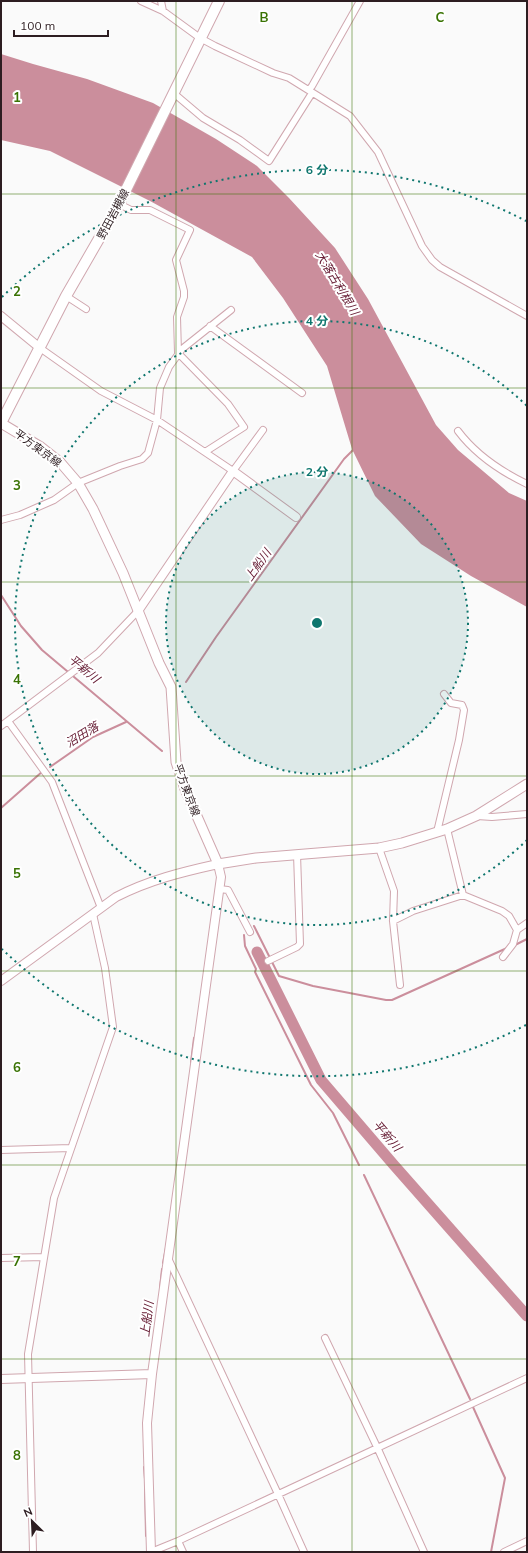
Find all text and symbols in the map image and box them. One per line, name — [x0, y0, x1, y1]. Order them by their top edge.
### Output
text: B — [260, 9, 269, 25]
text: C — [436, 9, 445, 25]
scale bar — [14, 12, 108, 38]
text: 100 m — [20, 18, 55, 33]
text: 1 — [13, 89, 21, 105]
text: 6 分 — [306, 162, 328, 177]
street label: 野田岩槻線 — [94, 186, 132, 242]
water label: 大落古利根川 — [312, 248, 363, 319]
text: 2 — [13, 283, 21, 299]
text: 4 分 — [306, 313, 328, 328]
street label: 平方東京線 — [12, 426, 64, 470]
text: 2 分 — [306, 464, 328, 479]
text: 3 — [13, 477, 21, 493]
water label: 上船川 — [241, 544, 275, 584]
centre of rings — [310, 616, 324, 630]
water label: 平新川 — [66, 651, 104, 687]
text: 4 — [13, 671, 21, 687]
water label: 沼田落 — [62, 718, 103, 750]
street label: 平方東京線 — [171, 762, 203, 818]
text: 5 — [13, 865, 21, 881]
text: 6 — [13, 1059, 21, 1075]
water label: 平新川 — [370, 1117, 406, 1156]
text: 7 — [13, 1253, 21, 1269]
water label: 上船川 — [137, 1298, 156, 1338]
text: 8 — [13, 1447, 21, 1463]
north arrow — [12, 1501, 52, 1541]
text: N — [21, 1504, 35, 1520]

